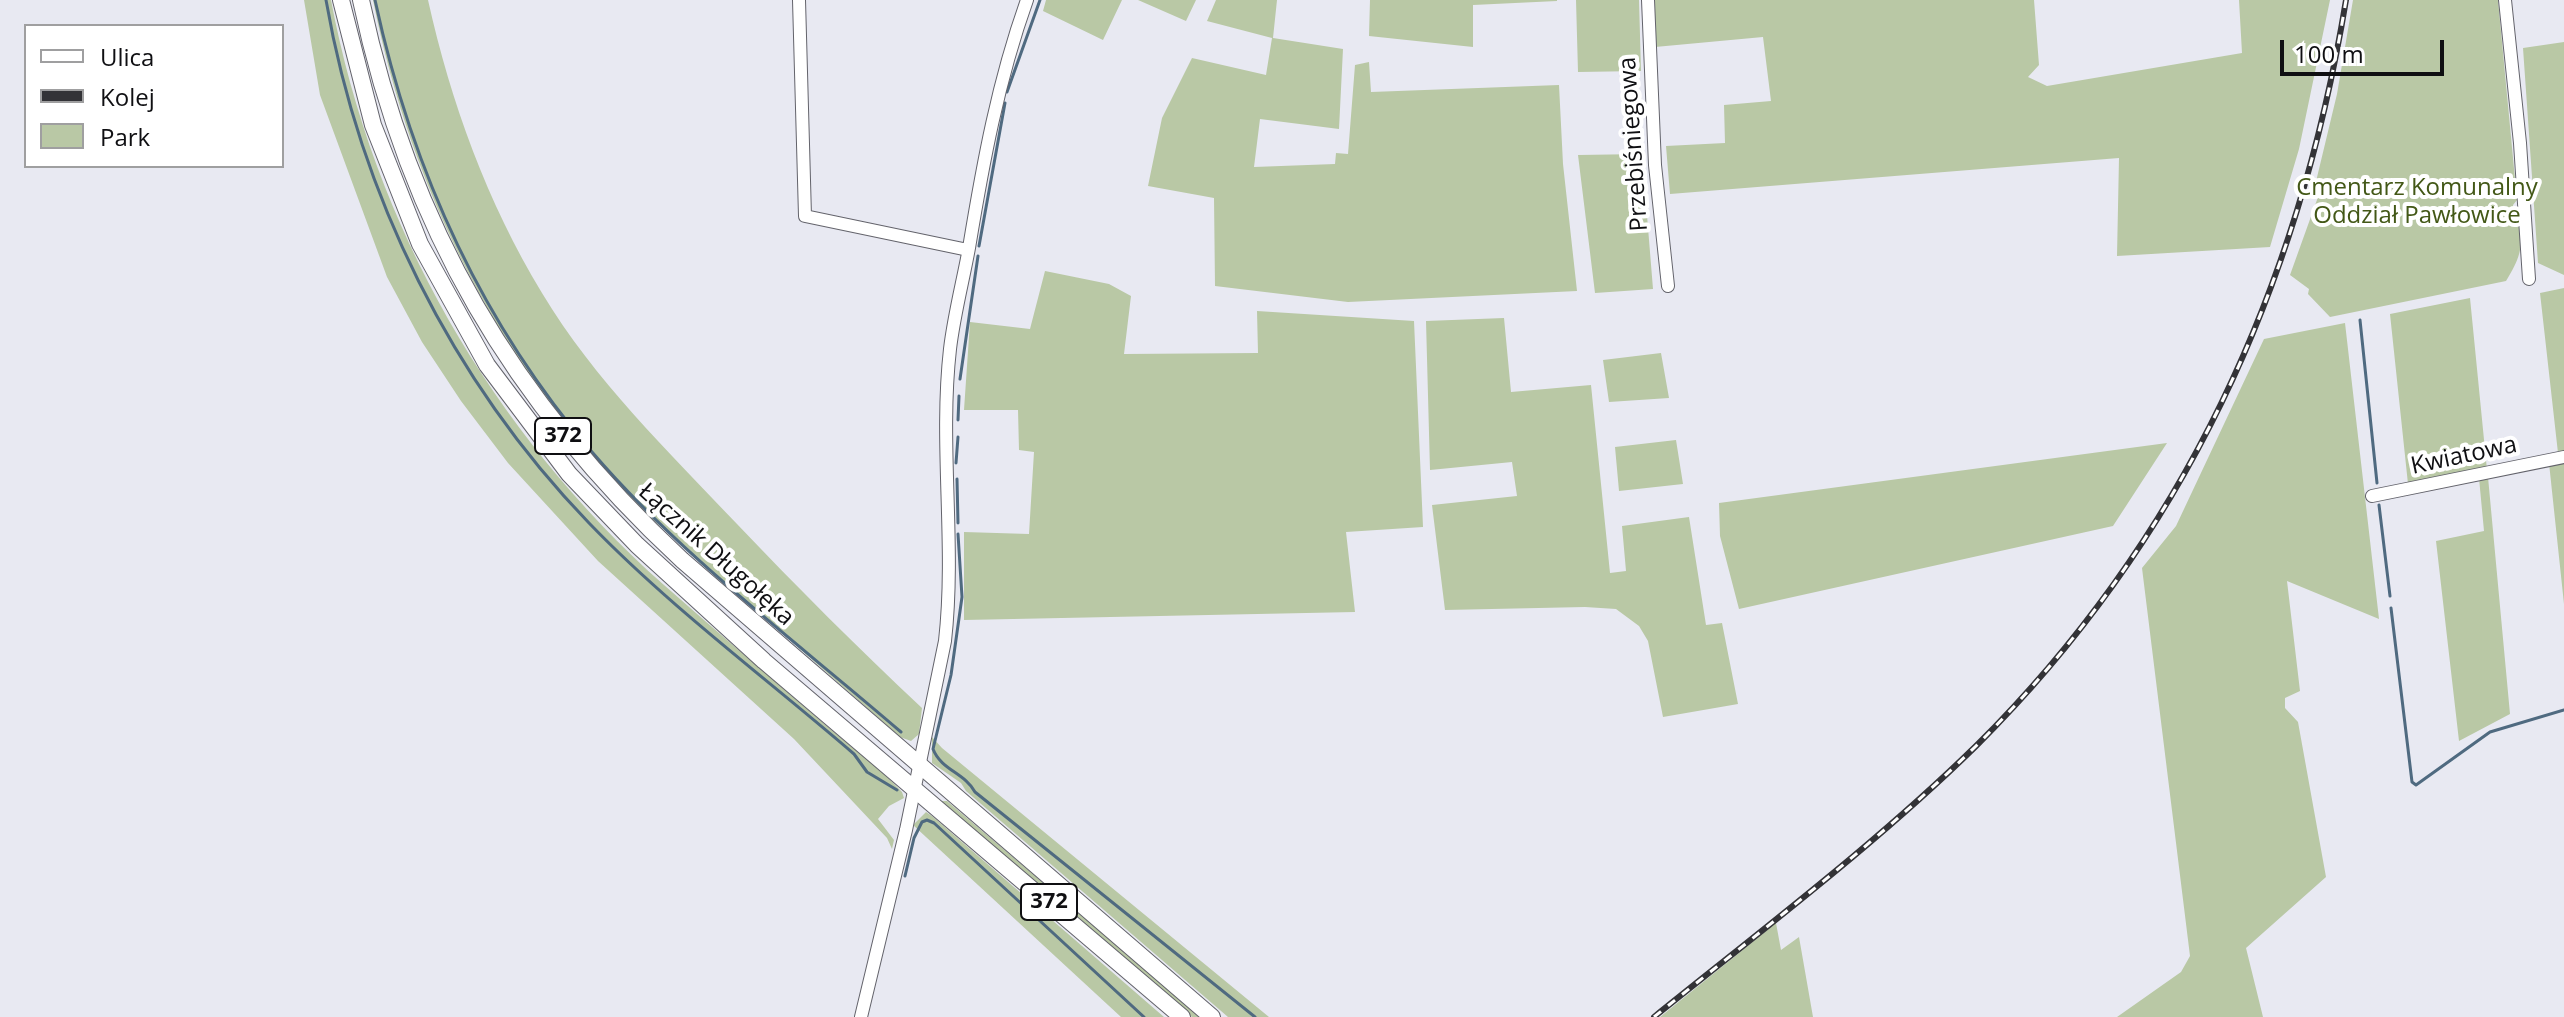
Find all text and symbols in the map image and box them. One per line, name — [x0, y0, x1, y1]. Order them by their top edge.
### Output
legend — [24, 24, 284, 168]
scale bar — [2284, 24, 2448, 74]
text: 100 m — [2294, 37, 2364, 70]
text: Ulica — [100, 40, 154, 73]
street label: Przebiśniegowa — [1614, 56, 1654, 232]
text: Kolej — [100, 80, 155, 113]
text: Park — [100, 120, 150, 153]
park label: Cmentarz Komunalny Oddział Pawłowice — [2296, 174, 2538, 230]
road number: 372 — [535, 418, 591, 454]
street label: Kwiatowa — [2408, 431, 2520, 481]
street label: Łącznik Długołęka — [632, 478, 800, 632]
road number: 372 — [1021, 884, 1077, 920]

